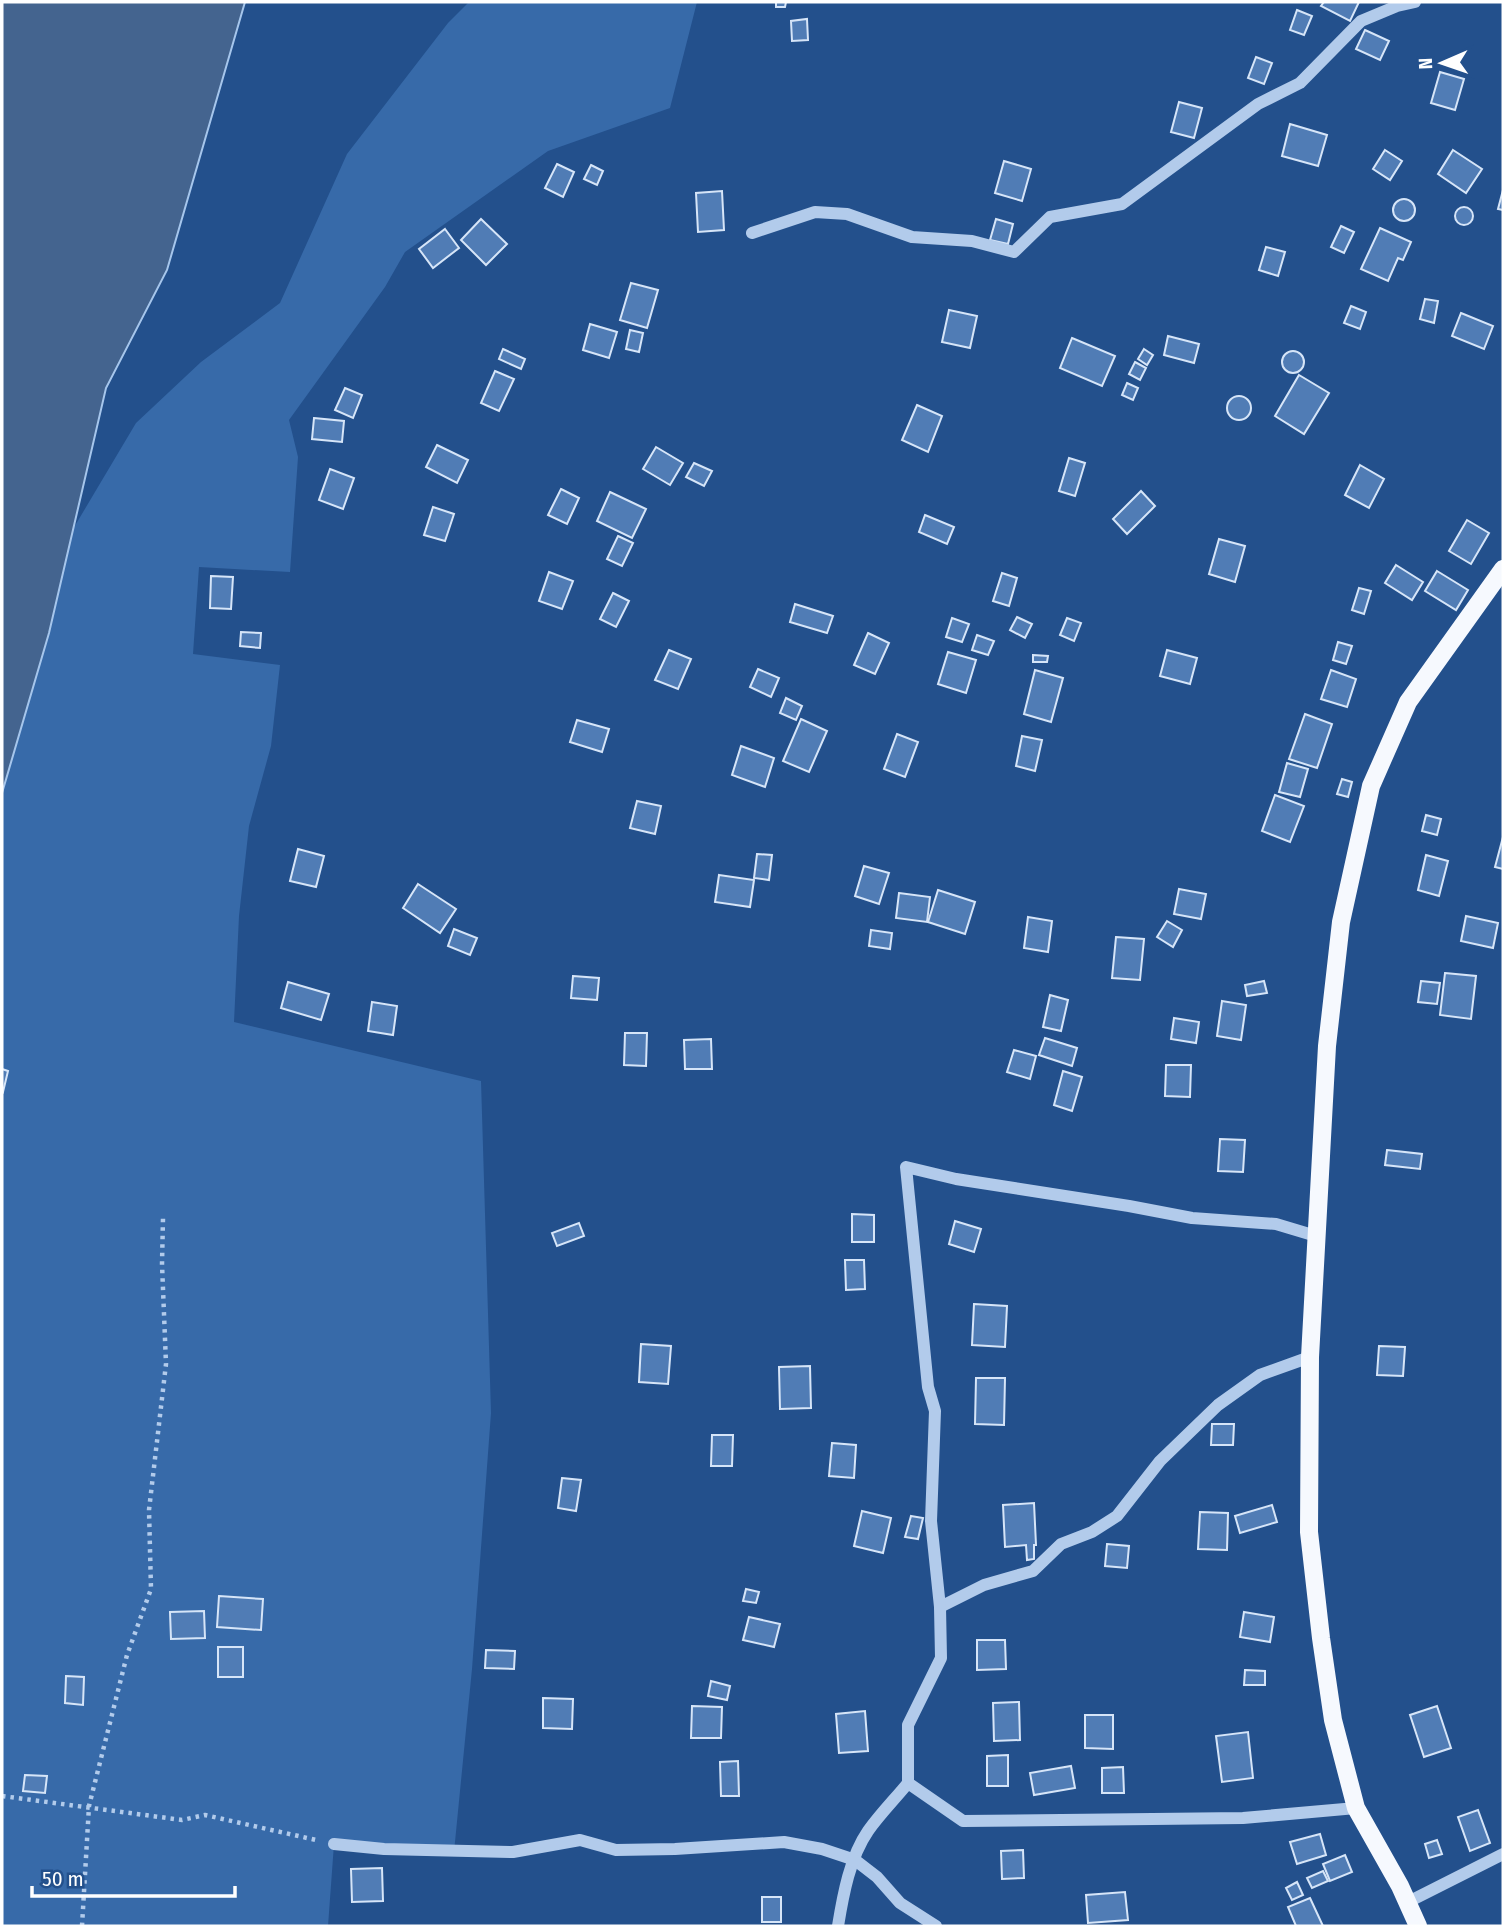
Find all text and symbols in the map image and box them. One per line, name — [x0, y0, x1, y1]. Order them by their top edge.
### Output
north arrow — [1407, 28, 1477, 98]
text: N — [1414, 57, 1437, 70]
scale bar — [32, 1854, 234, 1898]
text: 50 m — [42, 1866, 84, 1892]

